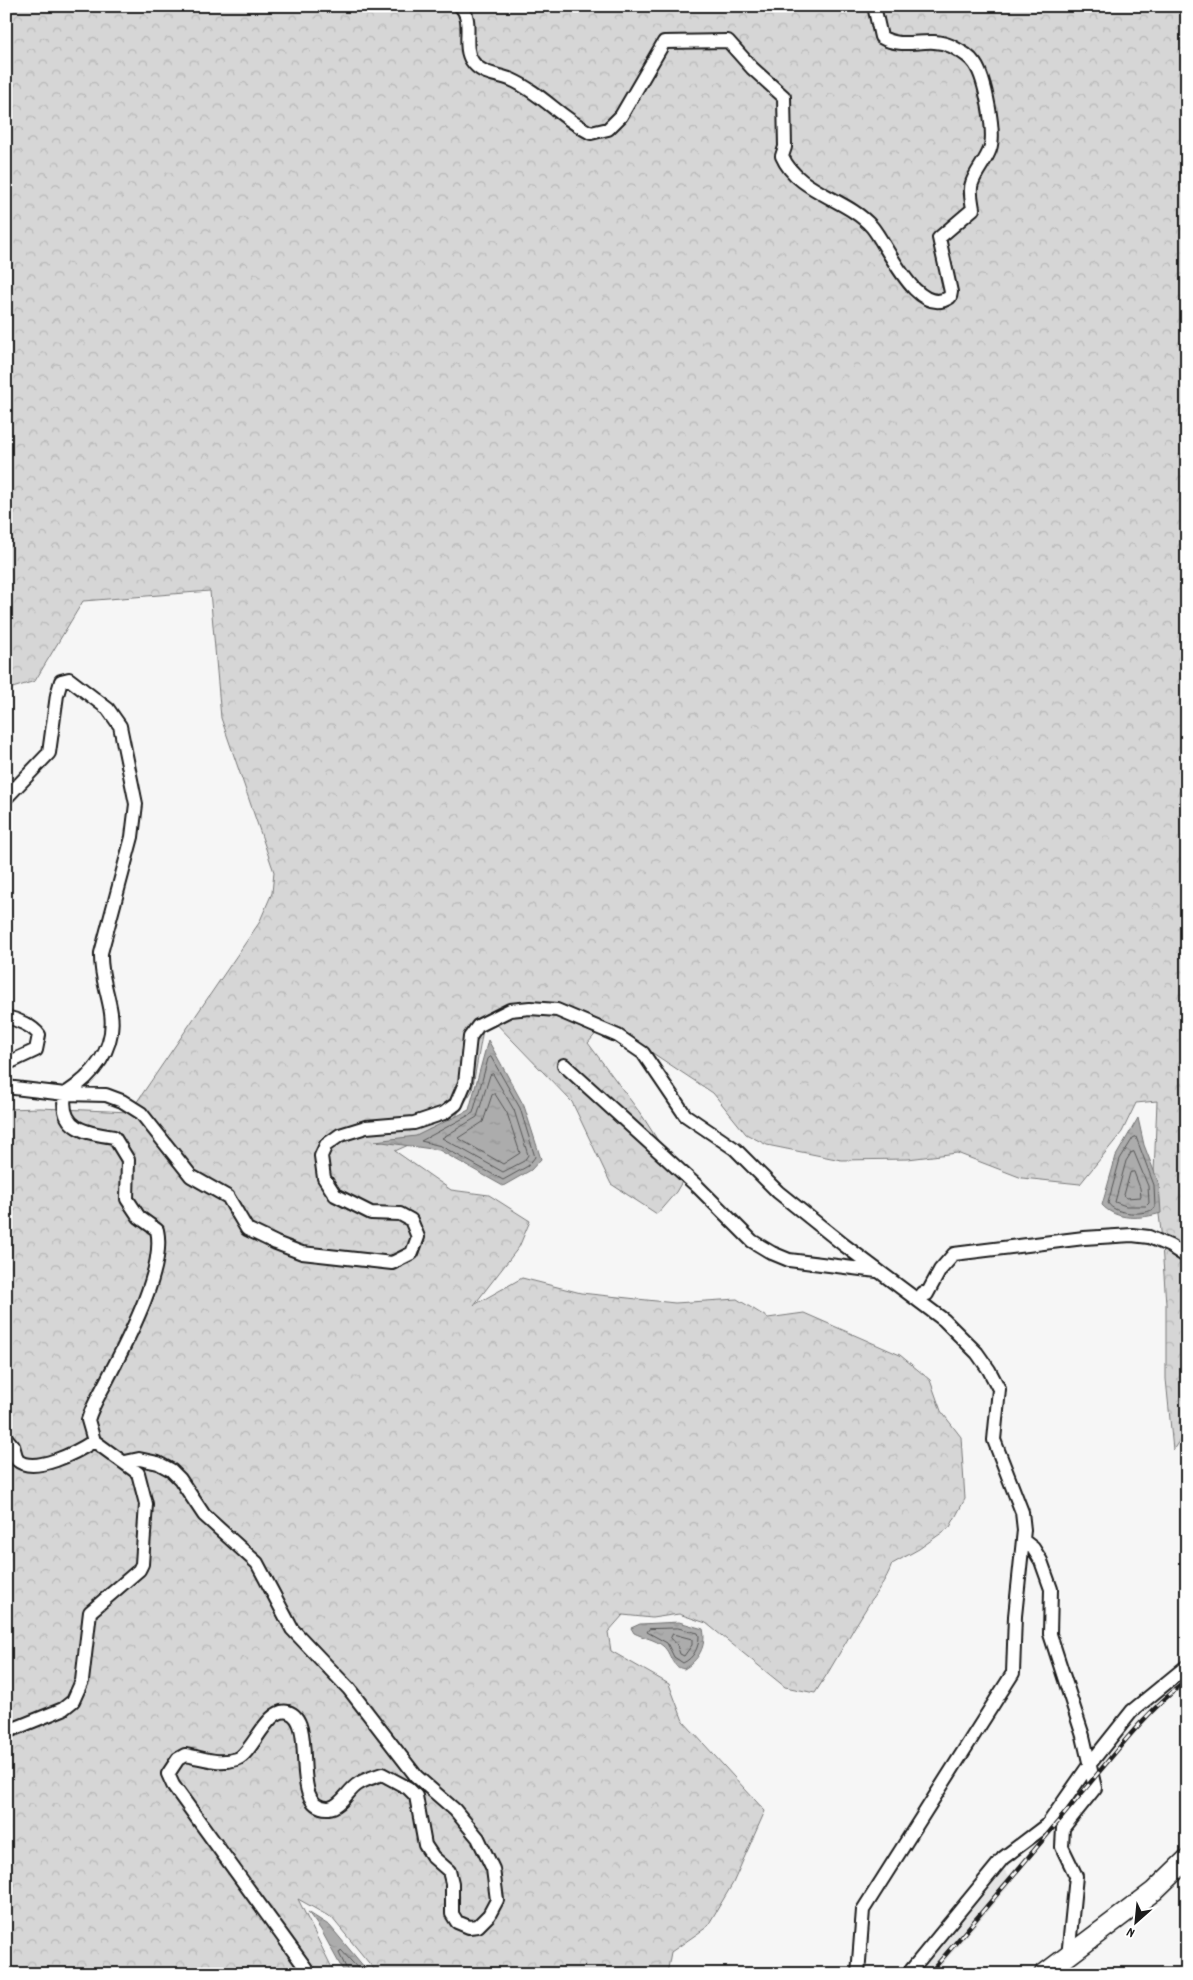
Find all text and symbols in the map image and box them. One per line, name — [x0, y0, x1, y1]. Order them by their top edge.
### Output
north arrow — [1110, 1898, 1160, 1948]
text: N — [1123, 1921, 1139, 1942]

